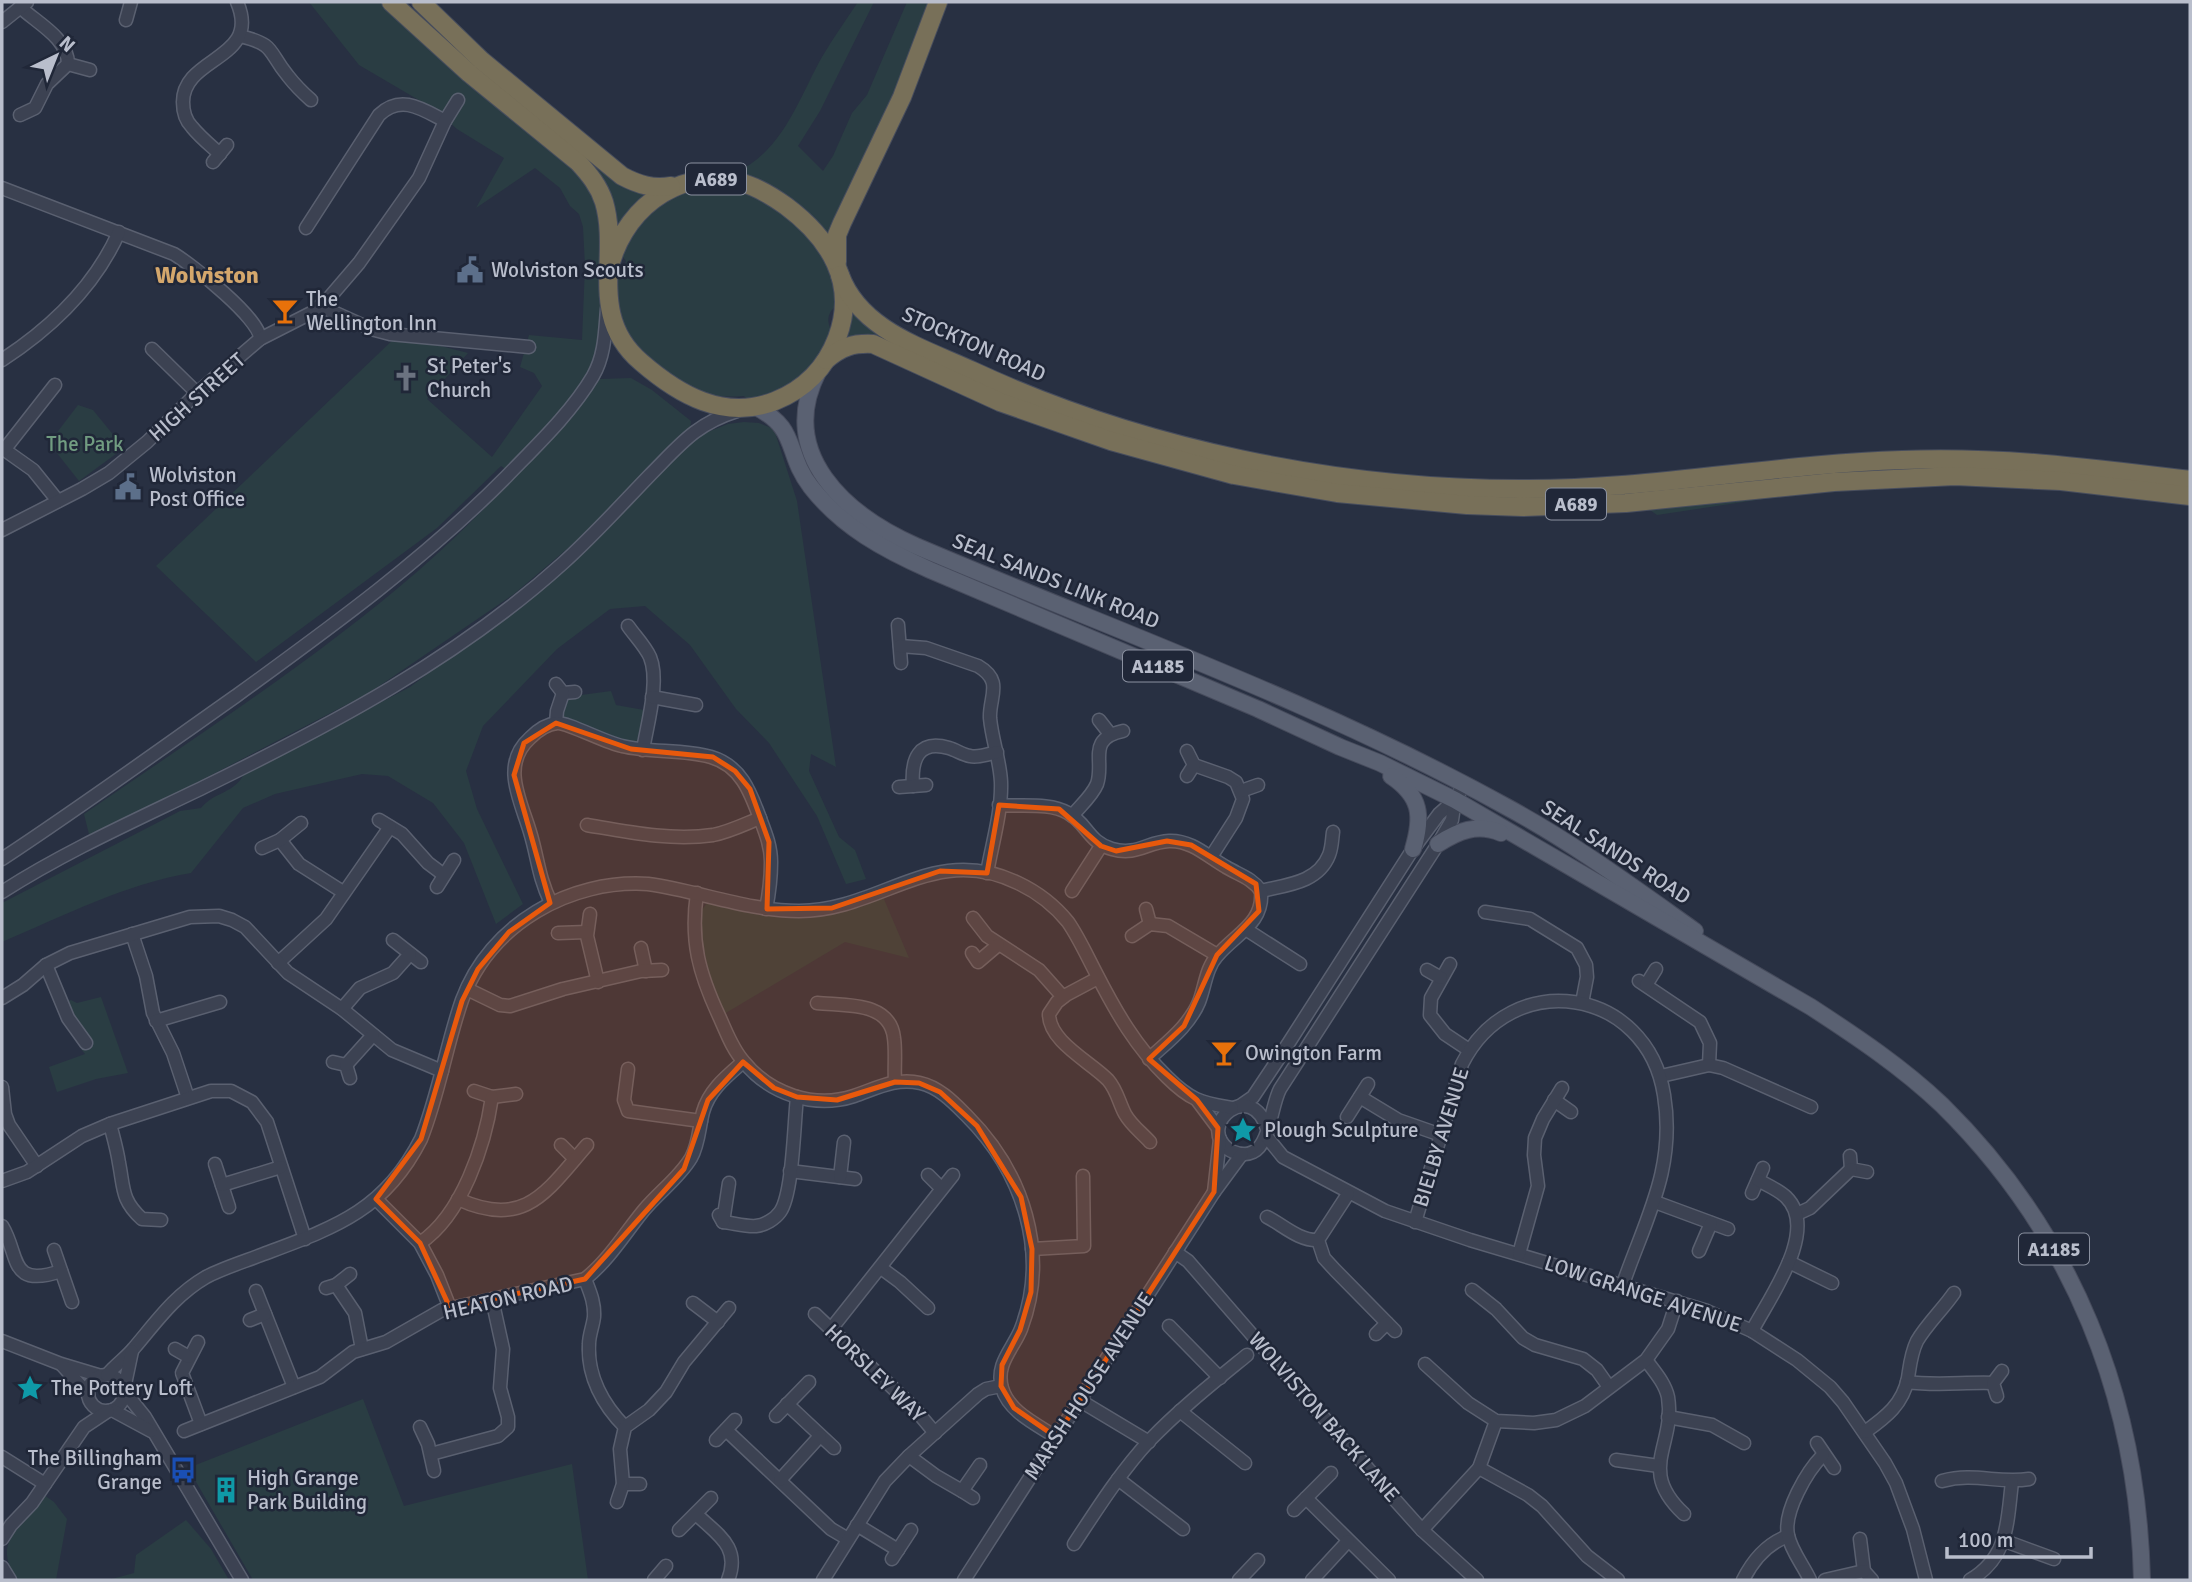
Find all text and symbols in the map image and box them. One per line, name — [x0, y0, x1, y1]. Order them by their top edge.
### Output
north arrow — [21, 21, 91, 91]
text: N — [54, 31, 80, 58]
road number: A689 — [686, 164, 746, 195]
public building icon: Wolviston Scouts — [455, 255, 485, 285]
place label: Wolviston Scouts — [491, 257, 644, 283]
district label: Wolviston — [155, 260, 259, 290]
place label: The Wellington Inn — [306, 286, 437, 336]
bar icon: The Wellington Inn — [270, 296, 300, 326]
street label: STOCKTON ROAD — [898, 301, 1050, 387]
street label: HIGH STREET — [143, 346, 251, 447]
place label: St Peter's Church — [427, 353, 511, 403]
church icon: St Peter's Church — [391, 363, 421, 393]
park label: The Park — [46, 431, 124, 457]
place label: Wolviston Post Office — [149, 462, 245, 512]
public building icon: Wolviston Post Office — [113, 472, 143, 502]
road number: A689 — [1546, 489, 1606, 520]
street label: SEAL SANDS LINK ROAD — [949, 528, 1163, 634]
road number: A1185 — [1123, 650, 1193, 681]
street label: SEAL SANDS ROAD — [1536, 794, 1696, 910]
bar icon: Owington Farm — [1209, 1038, 1239, 1068]
place label: Owington Farm — [1245, 1040, 1382, 1066]
street label: BIELBY AVENUE — [1407, 1064, 1475, 1210]
place icon: Plough Sculpture — [1228, 1115, 1258, 1145]
place label: Plough Sculpture — [1264, 1117, 1418, 1143]
road number: A1185 — [2019, 1233, 2089, 1264]
street label: LOW GRANGE AVENUE — [1541, 1250, 1745, 1338]
street label: HEATON ROAD — [441, 1270, 575, 1326]
street label: MARSH HOUSE AVENUE — [1018, 1287, 1160, 1485]
street label: HORSLEY WAY — [819, 1319, 931, 1428]
street label: WOLVISTON BACK LANE — [1243, 1327, 1405, 1507]
place icon: The Pottery Loft — [15, 1373, 45, 1403]
place label: The Pottery Loft — [51, 1375, 193, 1401]
place label: The Billingham Grange — [28, 1445, 162, 1495]
bus stop icon: The Billingham Grange — [168, 1455, 198, 1485]
place label: High Grange Park Building — [247, 1465, 367, 1515]
building icon: High Grange Park Building — [211, 1475, 241, 1505]
scale bar — [1947, 1516, 2090, 1560]
text: 100 m — [1958, 1527, 2013, 1553]

